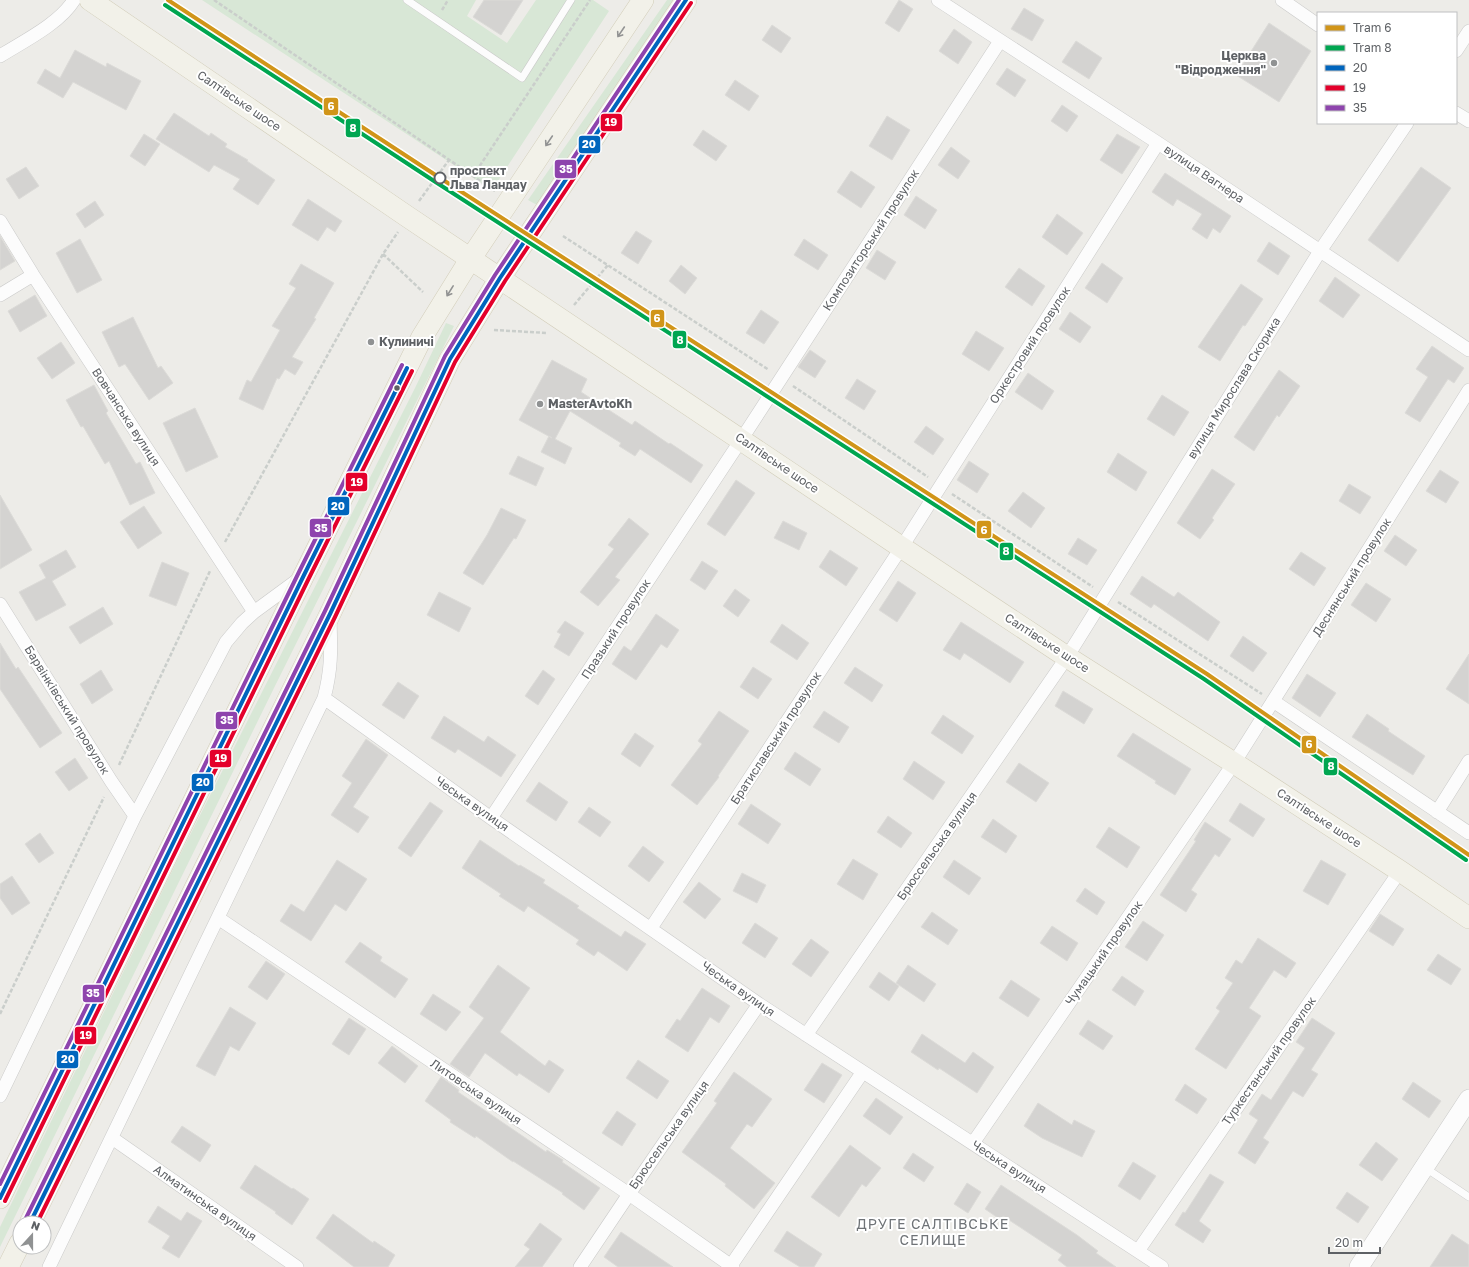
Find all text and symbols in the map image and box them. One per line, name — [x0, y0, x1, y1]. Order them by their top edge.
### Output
legend — [1317, 12, 1457, 124]
text: Tram 6 — [1353, 20, 1392, 35]
one-way arrow — [617, 27, 625, 38]
text: Tram 8 — [1353, 40, 1392, 55]
place label: Церква "Відродження" — [1175, 48, 1266, 77]
marker: Церква "Відродження" — [1269, 58, 1279, 68]
text: 20 — [1353, 60, 1367, 75]
street label: Салтівське шосе — [195, 67, 284, 134]
text: 19 — [1353, 80, 1366, 95]
line badge: 6 — [323, 97, 339, 116]
text: 6 — [328, 99, 335, 112]
text: 35 — [1353, 100, 1367, 115]
line badge: 19 — [600, 113, 623, 132]
text: 19 — [605, 115, 617, 128]
line badge: 8 — [345, 118, 361, 138]
text: 8 — [349, 121, 357, 134]
one-way arrow — [545, 135, 553, 146]
line badge: 20 — [578, 135, 601, 154]
text: 20 — [582, 137, 596, 150]
street label: вулиця Вагнера — [1161, 141, 1247, 206]
line badge: 35 — [554, 159, 577, 179]
text: 35 — [559, 162, 573, 175]
place label: проспект Льва Ландау — [450, 163, 528, 192]
street label: Композиторський провулок — [819, 166, 922, 313]
marker: проспект Льва Ландау — [433, 171, 447, 185]
street label: Оркестровий провулок — [986, 283, 1073, 406]
one-way arrow — [446, 285, 454, 296]
line badge: 6 — [650, 309, 665, 328]
text: 6 — [654, 311, 661, 324]
street label: вулиця Мирослава Скорика — [1184, 314, 1283, 461]
line badge: 8 — [672, 330, 687, 349]
text: 8 — [676, 333, 684, 346]
place label: Кулиничі — [379, 334, 434, 349]
marker: Кулиничі — [366, 337, 376, 347]
street label: Вовчанська вулиця — [89, 365, 164, 469]
unlabelled marker — [392, 383, 402, 393]
place label: MasterAvtoKh — [548, 396, 632, 411]
marker: MasterAvtoKh — [535, 399, 545, 409]
street label: Салтівське шосе — [733, 429, 822, 496]
line badge: 19 — [345, 472, 368, 492]
text: 19 — [351, 475, 363, 488]
line badge: 20 — [327, 496, 350, 516]
text: 20 — [331, 499, 345, 512]
street label: Деснянський провулок — [1309, 515, 1394, 639]
line badge: 35 — [309, 518, 332, 538]
line badge: 6 — [976, 520, 992, 539]
text: 35 — [314, 521, 328, 534]
text: 6 — [981, 523, 988, 536]
line badge: 8 — [999, 542, 1014, 561]
text: 8 — [1002, 544, 1010, 557]
street label: Празький провулок — [578, 576, 654, 682]
street label: Салтівське шосе — [1002, 610, 1092, 676]
street label: Барвінківський провулок — [21, 642, 113, 777]
street label: Братиславський провулок — [727, 668, 824, 807]
line badge: 35 — [215, 711, 238, 730]
text: 35 — [220, 713, 234, 726]
line badge: 6 — [1301, 735, 1317, 754]
text: 6 — [1306, 737, 1313, 750]
line badge: 19 — [209, 749, 232, 768]
text: 19 — [215, 751, 227, 764]
line badge: 8 — [1323, 757, 1338, 776]
text: 8 — [1327, 759, 1335, 772]
line badge: 20 — [191, 773, 214, 792]
street label: Чеська вулиця — [433, 773, 512, 834]
text: 20 — [196, 775, 210, 788]
street label: Салтівське шосе — [1274, 785, 1364, 851]
street label: Брюссельська вулиця — [893, 788, 980, 903]
street label: Чумацький провулок — [1062, 897, 1145, 1008]
street label: Чеська вулиця — [699, 958, 778, 1019]
line badge: 35 — [82, 984, 105, 1003]
text: 35 — [86, 986, 100, 999]
street label: Туркестанський провулок — [1218, 993, 1319, 1128]
line badge: 19 — [74, 1026, 97, 1045]
text: 19 — [80, 1028, 92, 1041]
line badge: 20 — [56, 1050, 79, 1069]
text: 20 — [61, 1052, 75, 1065]
street label: Литовська вулиця — [428, 1056, 525, 1128]
street label: Брюссельська вулиця — [625, 1077, 712, 1192]
street label: Чеська вулиця — [969, 1137, 1049, 1196]
street label: Алматинська вулиця — [151, 1161, 260, 1244]
north arrow — [12, 1215, 52, 1255]
district label: ДРУГЕ САЛТІВСЬКЕ СЕЛИЩЕ — [857, 1215, 1009, 1248]
text: N — [30, 1218, 42, 1233]
scale bar — [1329, 1229, 1380, 1255]
text: 20 m — [1335, 1235, 1363, 1250]

